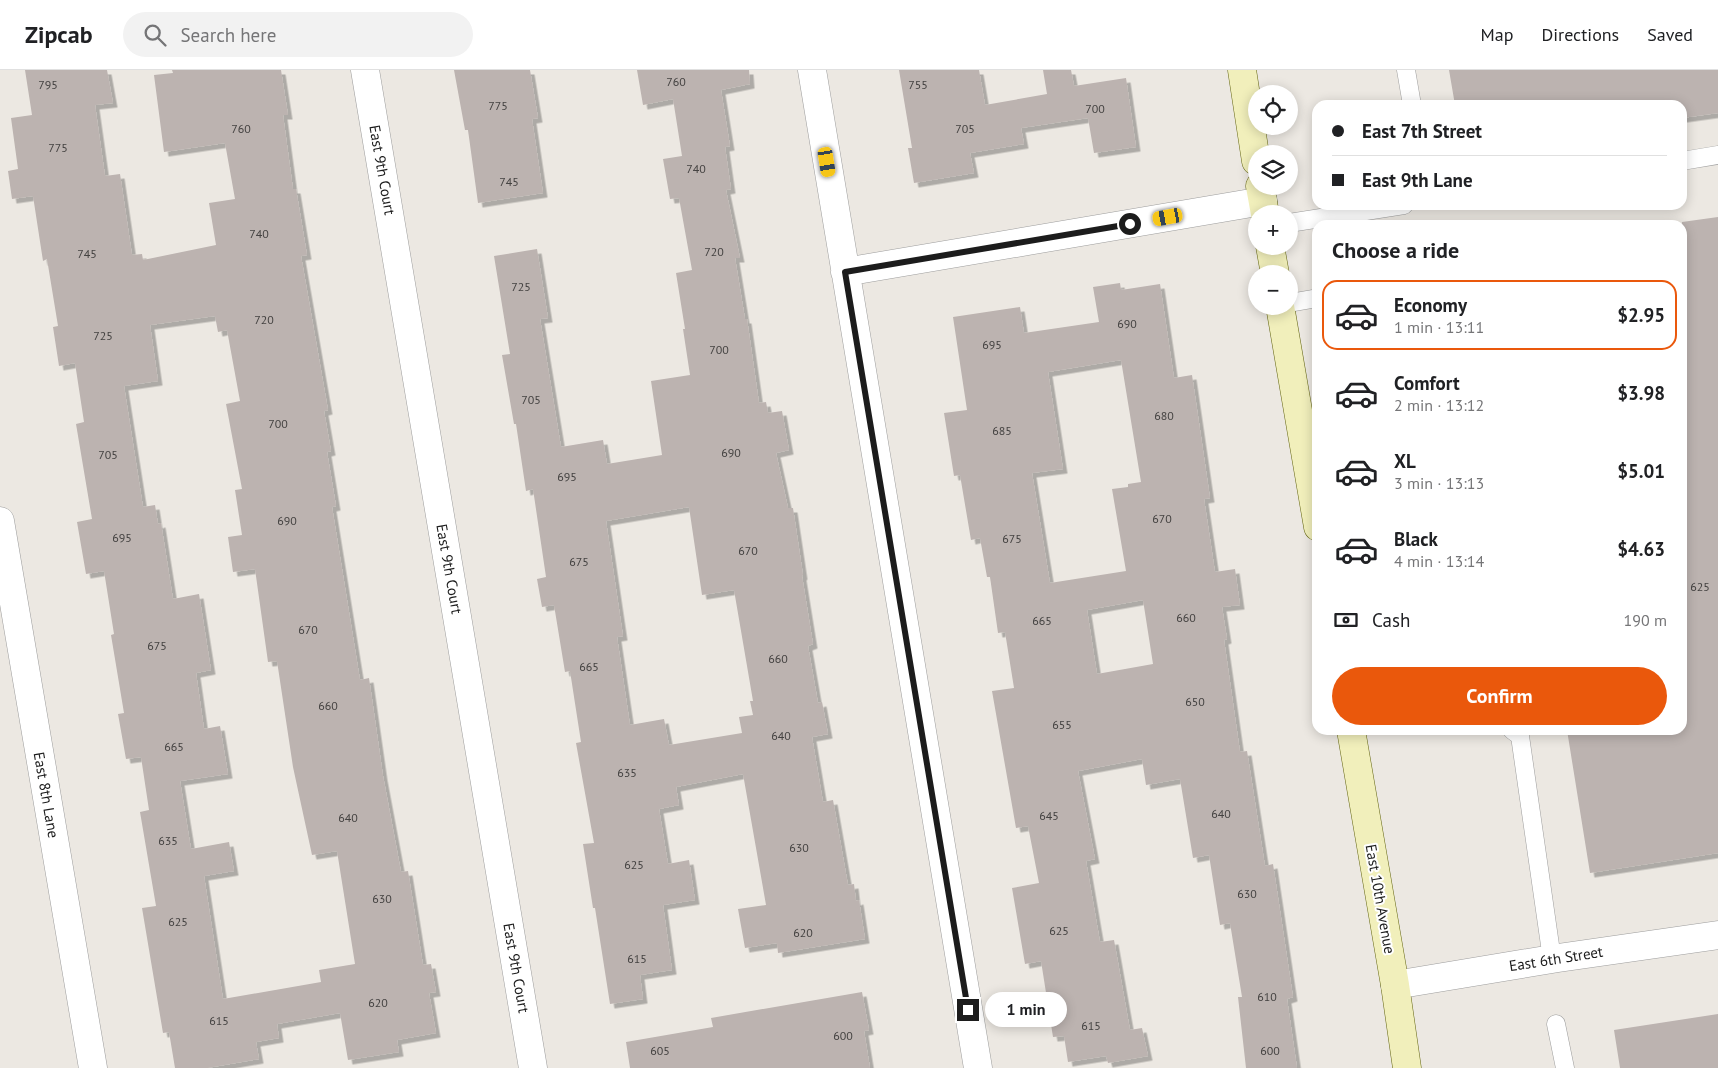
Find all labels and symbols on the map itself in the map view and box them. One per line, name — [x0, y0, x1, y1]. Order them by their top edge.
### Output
house number: 760 — [666, 74, 686, 89]
house number: 795 — [38, 77, 58, 92]
house number: 755 — [908, 77, 928, 92]
house number: 775 — [488, 98, 508, 113]
house number: 700 — [1085, 101, 1105, 116]
house number: 760 — [231, 121, 251, 136]
house number: 705 — [955, 121, 975, 136]
street label: East 9th Court — [365, 123, 400, 216]
house number: 775 — [48, 140, 68, 155]
car — [817, 146, 836, 178]
house number: 740 — [686, 161, 706, 176]
house number: 745 — [499, 174, 519, 189]
car — [1151, 207, 1184, 227]
route start — [1119, 213, 1141, 235]
house number: 740 — [249, 226, 269, 241]
house number: 720 — [704, 244, 724, 259]
house number: 745 — [77, 246, 97, 261]
house number: 725 — [511, 279, 531, 294]
house number: 720 — [254, 312, 274, 327]
house number: 690 — [1117, 316, 1137, 331]
house number: 725 — [93, 328, 113, 343]
house number: 695 — [982, 337, 1002, 352]
house number: 700 — [709, 342, 729, 357]
house number: 705 — [521, 392, 541, 407]
house number: 680 — [1154, 408, 1174, 423]
house number: 700 — [268, 416, 288, 431]
house number: 685 — [992, 423, 1012, 438]
house number: 690 — [721, 445, 741, 460]
house number: 705 — [98, 447, 118, 462]
house number: 695 — [557, 469, 577, 484]
house number: 670 — [1152, 511, 1172, 526]
house number: 690 — [277, 513, 297, 528]
street label: East 9th Court — [432, 522, 467, 615]
house number: 695 — [112, 530, 132, 545]
house number: 675 — [1002, 531, 1022, 546]
house number: 670 — [738, 543, 758, 558]
house number: 675 — [569, 554, 589, 569]
house number: 625 — [1690, 579, 1710, 594]
house number: 660 — [1176, 610, 1196, 625]
house number: 665 — [1032, 613, 1052, 628]
house number: 670 — [298, 622, 318, 637]
house number: 675 — [147, 638, 167, 653]
house number: 660 — [768, 651, 788, 666]
house number: 665 — [579, 659, 599, 674]
house number: 650 — [1185, 694, 1205, 709]
house number: 660 — [318, 698, 338, 713]
house number: 655 — [1052, 717, 1072, 732]
house number: 640 — [771, 728, 791, 743]
house number: 665 — [164, 739, 184, 754]
street label: East 8th Lane — [30, 750, 63, 839]
house number: 635 — [617, 765, 637, 780]
house number: 640 — [1211, 806, 1231, 821]
house number: 645 — [1039, 808, 1059, 823]
house number: 640 — [338, 810, 358, 825]
house number: 635 — [158, 833, 178, 848]
house number: 630 — [789, 840, 809, 855]
street label: East 10th Avenue — [1362, 843, 1399, 955]
house number: 625 — [624, 857, 644, 872]
house number: 630 — [1237, 886, 1257, 901]
house number: 630 — [372, 891, 392, 906]
house number: 625 — [168, 914, 188, 929]
street label: East 9th Court — [499, 921, 534, 1014]
house number: 625 — [1049, 923, 1069, 938]
house number: 620 — [793, 925, 813, 940]
street label: East 6th Street — [1508, 942, 1604, 975]
house number: 615 — [627, 951, 647, 966]
house number: 610 — [1257, 989, 1277, 1004]
callout: 1 min — [986, 992, 1068, 1028]
house number: 620 — [368, 995, 388, 1010]
route end — [957, 999, 979, 1021]
house number: 615 — [209, 1013, 229, 1028]
house number: 615 — [1081, 1018, 1101, 1033]
house number: 600 — [833, 1028, 853, 1043]
house number: 605 — [650, 1043, 670, 1058]
house number: 600 — [1260, 1043, 1280, 1058]

